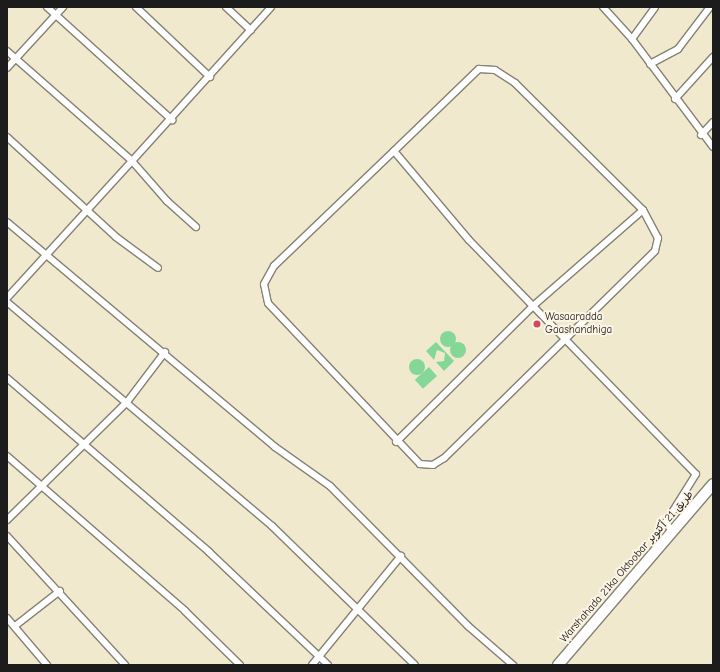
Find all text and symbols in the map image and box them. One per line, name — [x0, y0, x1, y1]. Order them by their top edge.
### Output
place label: Wasaaradda Gaashandhiga — [545, 311, 612, 337]
marker: Wasaaradda Gaashandhiga — [532, 319, 542, 329]
street label: Warshahada 21ka Oktoobar طريق 21 أكتوبر — [557, 488, 697, 646]

